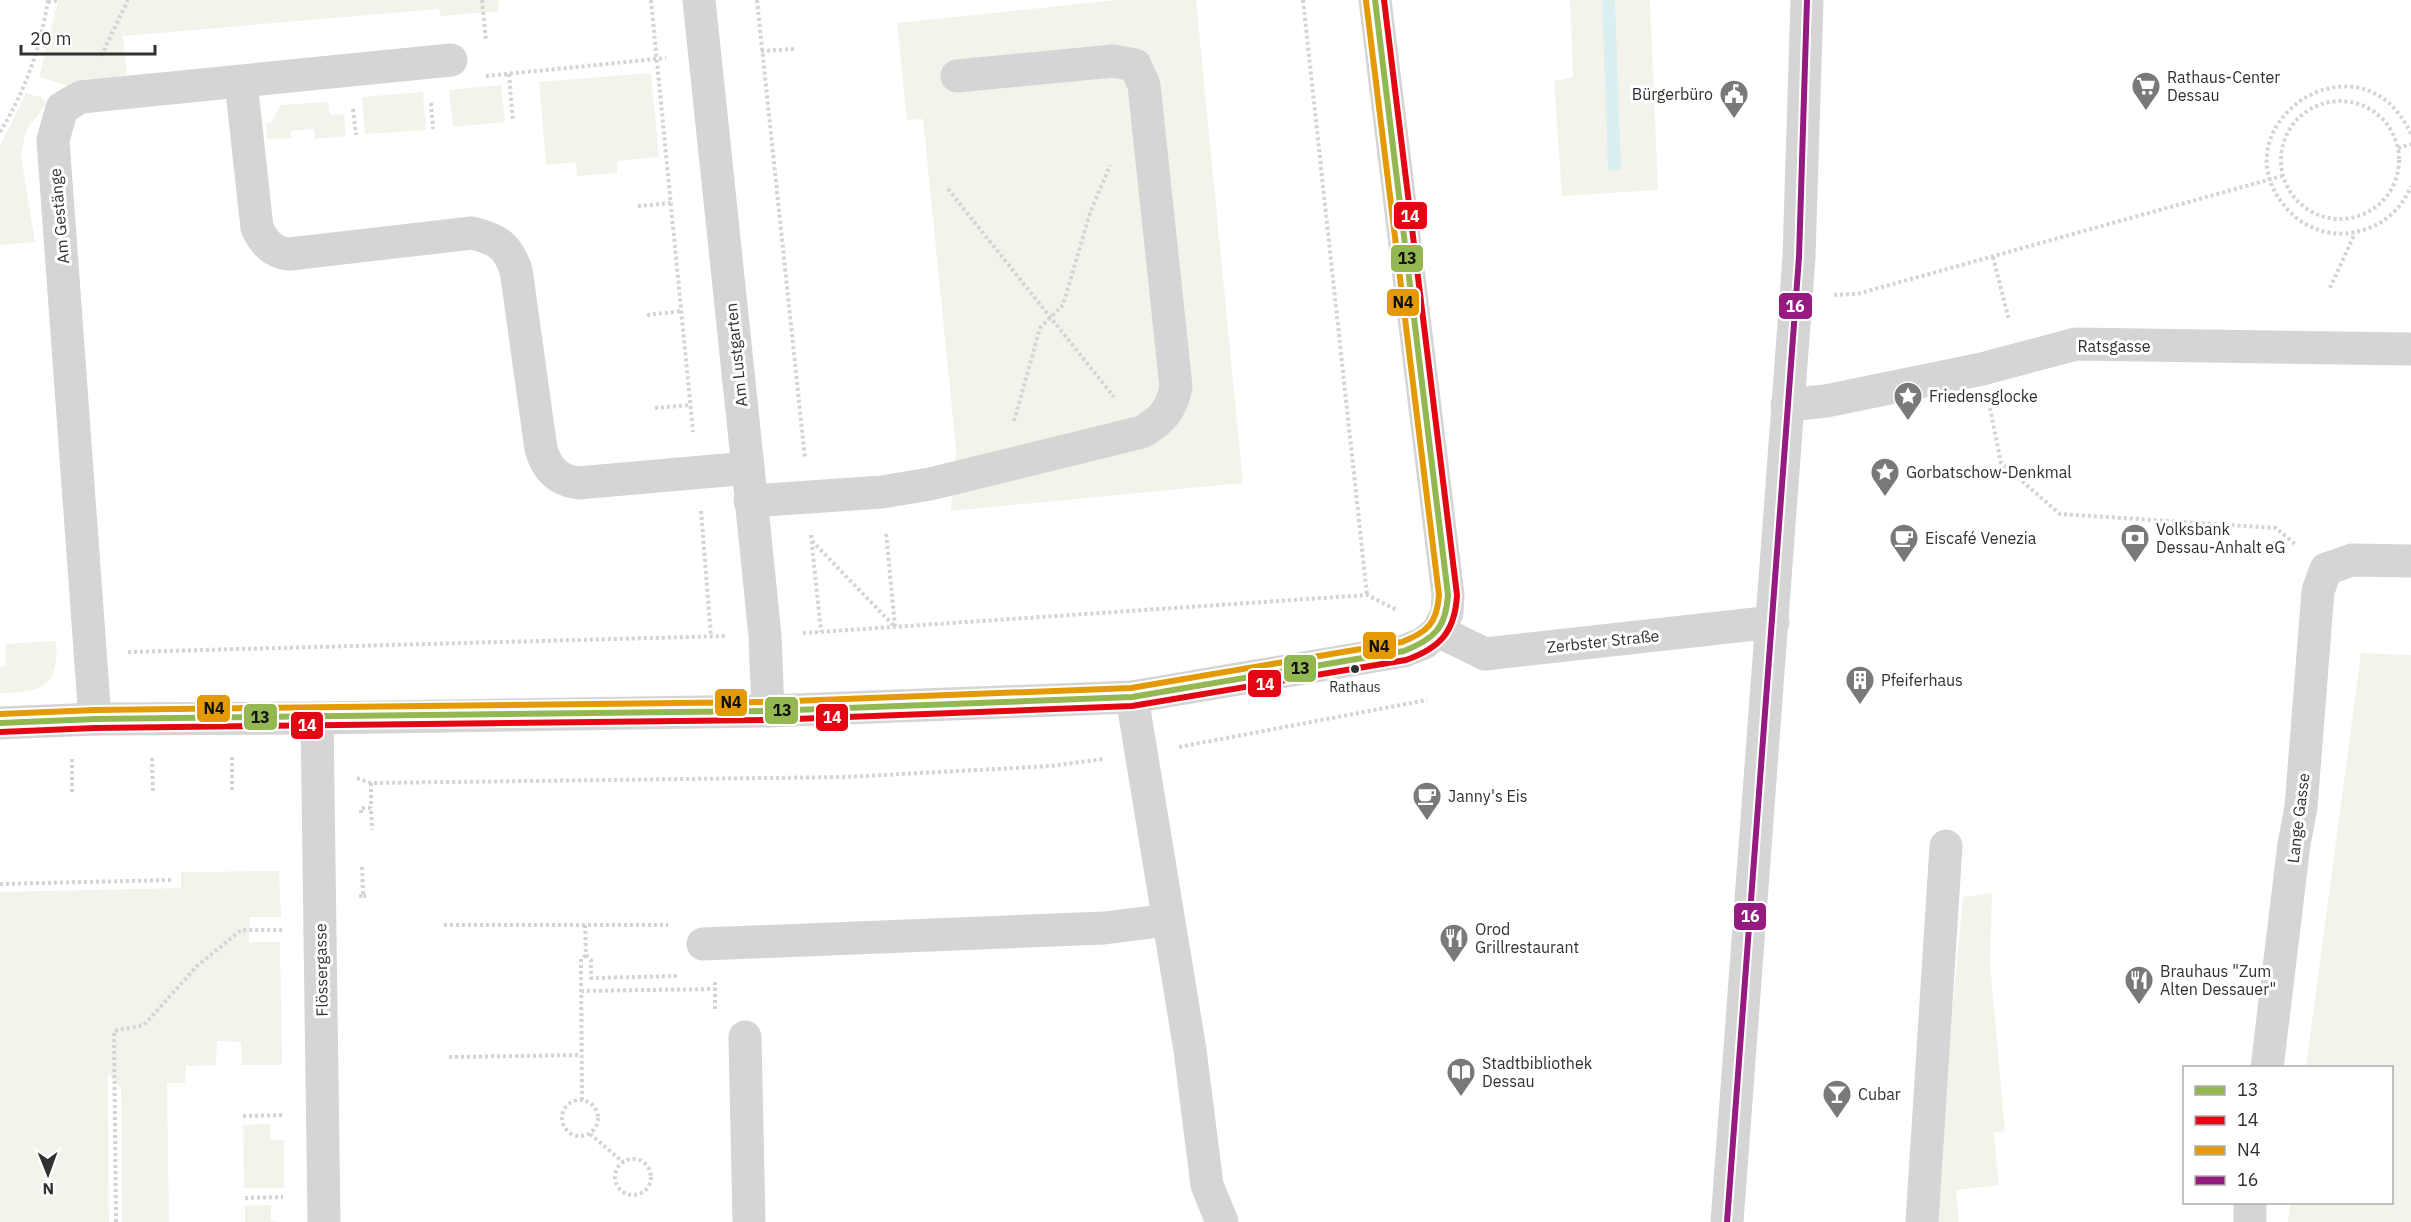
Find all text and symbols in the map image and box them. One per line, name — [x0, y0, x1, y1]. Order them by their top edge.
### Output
scale bar — [21, 18, 154, 56]
text: 20 m — [30, 27, 72, 50]
place label: Rathaus-Center Dessau — [2167, 67, 2280, 105]
supermarket icon: Rathaus-Center Dessau — [2130, 70, 2162, 112]
public building icon: Bürgerbüro — [1718, 78, 1750, 120]
place label: Bürgerbüro — [1632, 84, 1713, 104]
street label: Am Gestänge — [45, 167, 73, 265]
line badge: 14 — [1393, 201, 1428, 230]
text: 14 — [1400, 206, 1420, 226]
line badge: 13 — [1390, 244, 1424, 273]
text: 13 — [1397, 248, 1417, 268]
line badge: N4 — [1386, 288, 1420, 317]
text: N4 — [1392, 292, 1414, 312]
line badge: 16 — [1778, 292, 1813, 320]
text: 16 — [1785, 296, 1805, 316]
street label: Am Lustgarten — [721, 302, 751, 408]
street label: Ratsgasse — [2077, 336, 2151, 356]
place icon: Friedensglocke — [1892, 380, 1924, 422]
place label: Friedensglocke — [1929, 386, 2038, 406]
place icon: Gorbatschow-Denkmal — [1869, 456, 1901, 498]
place label: Gorbatschow-Denkmal — [1906, 462, 2072, 482]
place label: Volksbank Dessau-Anhalt eG — [2156, 519, 2285, 557]
cafe icon: Eiscafé Venezia — [1888, 522, 1920, 564]
bank icon: Volksbank Dessau-Anhalt eG — [2119, 522, 2151, 564]
place label: Eiscafé Venezia — [1925, 528, 2037, 548]
street label: Zerbster Straße — [1546, 625, 1660, 657]
line badge: N4 — [1362, 631, 1397, 660]
text: N4 — [1368, 636, 1390, 656]
line badge: 13 — [1283, 654, 1317, 683]
text: 13 — [1290, 658, 1310, 678]
marker: Rathaus — [1349, 663, 1361, 675]
building icon: Pfeiferhaus — [1844, 664, 1876, 706]
line badge: 14 — [1247, 669, 1282, 698]
place label: Pfeiferhaus — [1881, 670, 1963, 690]
text: 14 — [1255, 674, 1275, 694]
place label: Rathaus — [1329, 678, 1381, 696]
line badge: N4 — [714, 688, 748, 717]
text: N4 — [720, 692, 742, 712]
line badge: N4 — [196, 694, 231, 723]
line badge: 13 — [764, 696, 799, 725]
text: N4 — [203, 698, 225, 718]
text: 13 — [772, 700, 792, 720]
line badge: 13 — [243, 703, 278, 731]
line badge: 14 — [815, 703, 849, 732]
text: 13 — [250, 707, 270, 727]
text: 14 — [822, 707, 842, 727]
line badge: 14 — [290, 711, 324, 740]
text: 14 — [297, 715, 317, 735]
street label: Lange Gasse — [2283, 772, 2313, 864]
cafe icon: Janny's Eis — [1411, 780, 1443, 822]
place label: Janny's Eis — [1448, 786, 1528, 806]
line badge: 16 — [1733, 902, 1767, 931]
text: 16 — [1740, 906, 1760, 926]
place label: Orod Grillrestaurant — [1475, 919, 1579, 957]
restaurant icon: Orod Grillrestaurant — [1438, 922, 1470, 964]
street label: Flössergasse — [310, 923, 332, 1017]
place label: Brauhaus "Zum Alten Dessauer" — [2160, 961, 2276, 999]
restaurant icon: Brauhaus "Zum Alten Dessauer" — [2123, 964, 2155, 1006]
place label: Stadtbibliothek Dessau — [1482, 1053, 1593, 1091]
library icon: Stadtbibliothek Dessau — [1445, 1056, 1477, 1098]
legend — [2183, 1066, 2393, 1204]
bar icon: Cubar — [1821, 1078, 1853, 1120]
text: 13 — [2237, 1078, 2259, 1101]
place label: Cubar — [1858, 1084, 1901, 1104]
text: 14 — [2237, 1108, 2259, 1131]
text: N4 — [2237, 1138, 2261, 1161]
north arrow — [18, 1144, 78, 1204]
text: 16 — [2237, 1168, 2259, 1191]
text: N — [42, 1179, 54, 1199]

